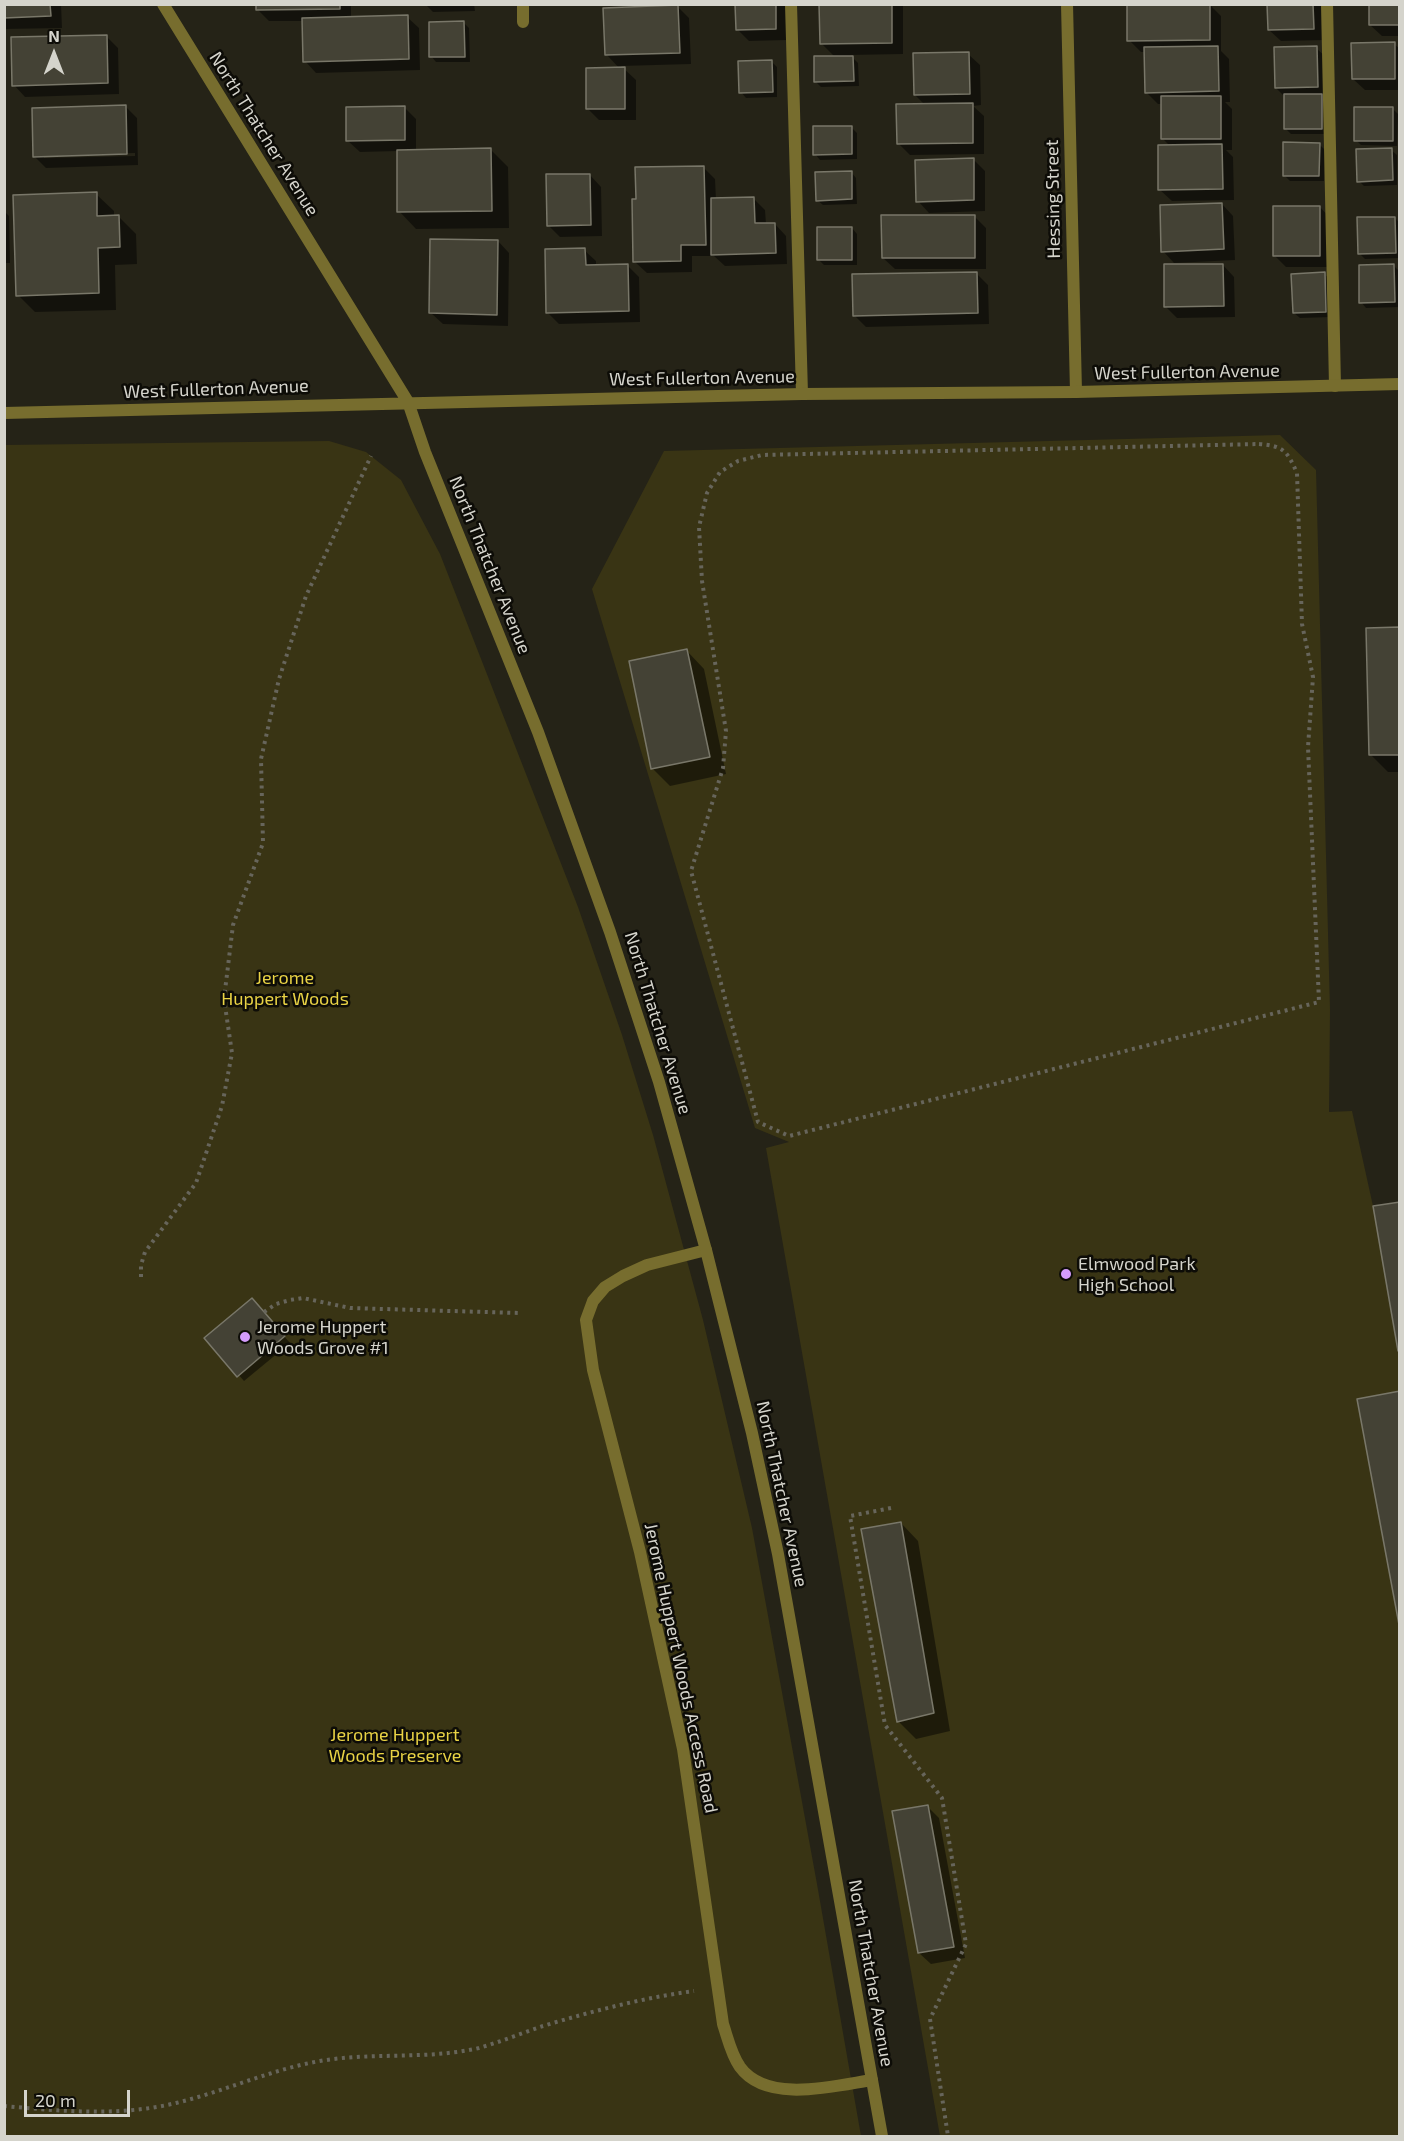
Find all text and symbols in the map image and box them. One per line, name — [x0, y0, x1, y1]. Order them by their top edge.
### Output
north arrow — [24, 24, 84, 84]
text: N — [48, 26, 60, 45]
street label: North Thatcher Avenue — [205, 48, 323, 220]
street label: Hessing Street — [1041, 139, 1065, 259]
street label: West Fullerton Avenue — [1094, 360, 1280, 384]
street label: West Fullerton Avenue — [609, 366, 795, 390]
street label: West Fullerton Avenue — [123, 375, 309, 403]
street label: North Thatcher Avenue — [444, 473, 536, 657]
street label: North Thatcher Avenue — [620, 929, 696, 1117]
park label: Jerome Huppert Woods — [221, 967, 349, 1010]
place label: Elmwood Park High School — [1078, 1253, 1196, 1296]
marker: Elmwood Park High School — [1059, 1267, 1073, 1281]
place label: Jerome Huppert Woods Grove #1 — [257, 1316, 389, 1358]
marker: Jerome Huppert Woods Grove #1 — [238, 1330, 252, 1344]
street label: North Thatcher Avenue — [752, 1399, 812, 1589]
street label: Jerome Huppert Woods Access Road — [640, 1521, 722, 1815]
park label: Jerome Huppert Woods Preserve — [328, 1724, 462, 1766]
street label: North Thatcher Avenue — [844, 1878, 898, 2068]
scale bar — [27, 2078, 134, 2116]
text: 20 m — [35, 2089, 76, 2111]

